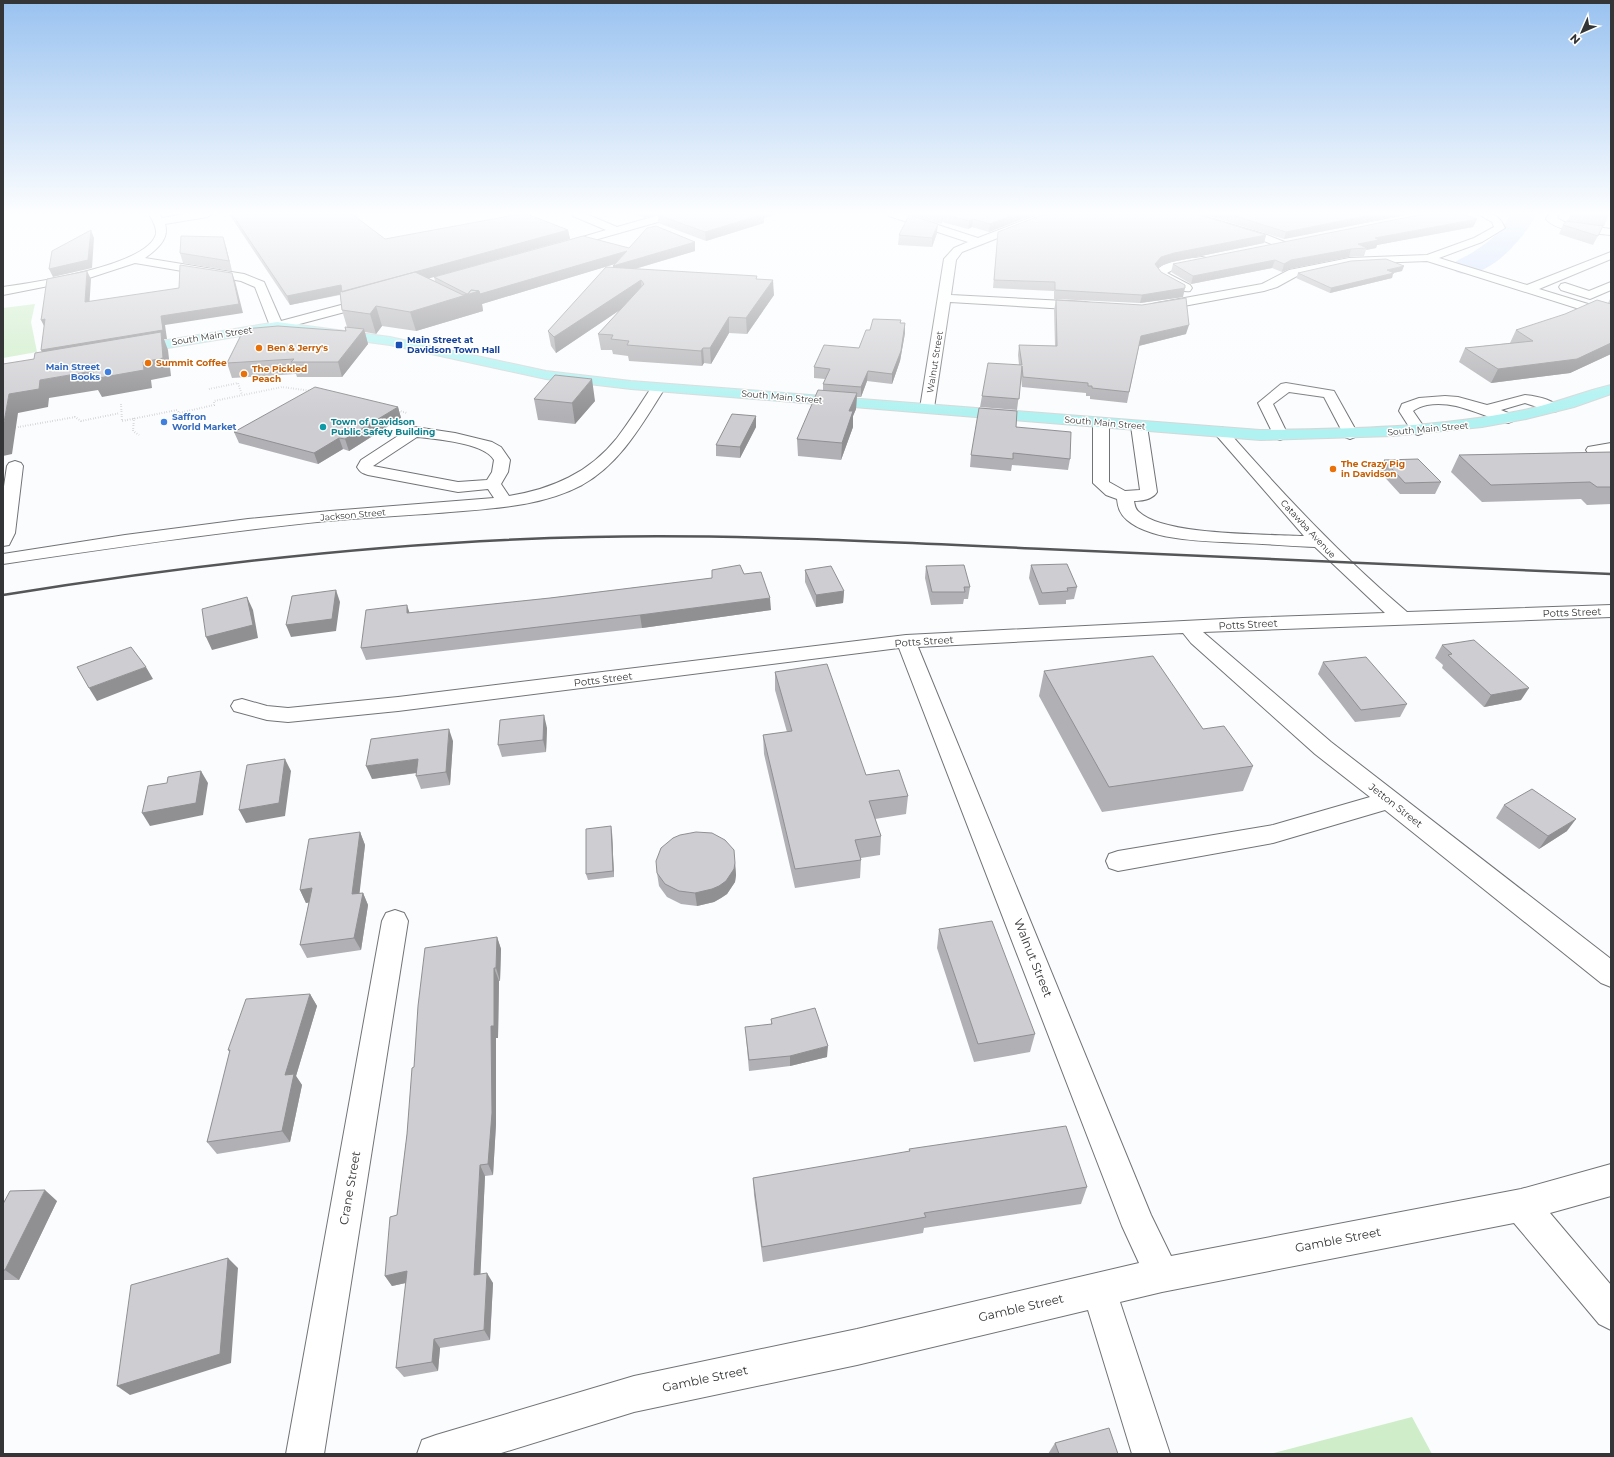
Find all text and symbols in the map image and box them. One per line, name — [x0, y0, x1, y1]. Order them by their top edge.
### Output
north arrow — [1562, 12, 1602, 52]
text: N — [1567, 31, 1583, 47]
street label: South Main Street — [171, 324, 253, 347]
street label: Walnut Street — [924, 330, 945, 394]
place label: Main Street at Davidson Town Hall — [407, 334, 500, 355]
marker: Main Street at Davidson Town Hall — [394, 340, 404, 350]
place label: Ben & Jerry's — [267, 342, 328, 353]
marker: Ben & Jerry's — [254, 343, 264, 353]
place label: Summit Coffee — [156, 357, 227, 368]
marker: Summit Coffee — [143, 358, 153, 368]
place label: Main Street Books — [46, 361, 100, 382]
place label: The Pickled Peach — [252, 363, 307, 384]
marker: Main Street Books — [103, 367, 113, 377]
marker: The Pickled Peach — [239, 369, 249, 379]
street label: South Main Street — [741, 387, 823, 406]
place label: Saffron World Market — [172, 411, 237, 432]
street label: South Main Street — [1064, 413, 1146, 432]
place label: Town of Davidson Public Safety Building — [331, 416, 435, 437]
marker: Saffron World Market — [159, 417, 169, 427]
street label: South Main Street — [1387, 419, 1469, 438]
marker: Town of Davidson Public Safety Building — [318, 422, 328, 432]
place label: The Crazy Pig in Davidson — [1341, 458, 1405, 479]
marker: The Crazy Pig in Davidson — [1328, 464, 1338, 474]
street label: Catawba Avenue — [1278, 497, 1339, 561]
street label: Jackson Street — [319, 506, 387, 523]
street label: Potts Street — [1542, 605, 1602, 620]
street label: Potts Street — [1218, 616, 1278, 633]
street label: Potts Street — [894, 633, 954, 650]
street label: Potts Street — [573, 669, 633, 690]
street label: Jetton Street — [1365, 780, 1425, 830]
street label: Walnut Street — [1011, 916, 1056, 999]
street label: Crane Street — [336, 1150, 363, 1226]
street label: Gamble Street — [1294, 1224, 1382, 1255]
street label: Gamble Street — [977, 1290, 1065, 1325]
street label: Gamble Street — [661, 1362, 749, 1395]

